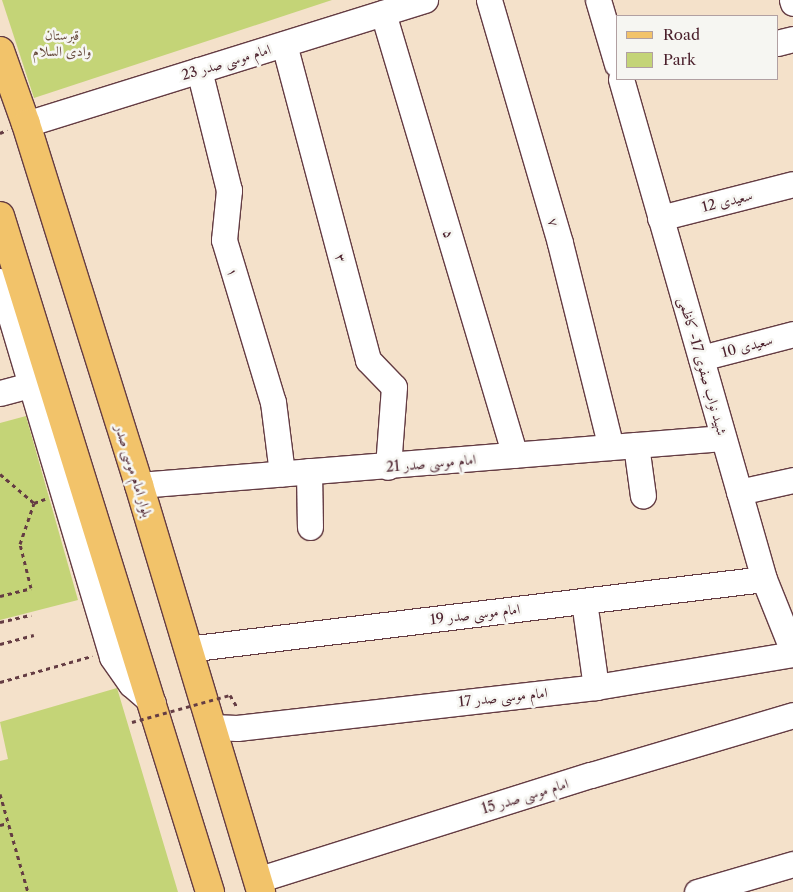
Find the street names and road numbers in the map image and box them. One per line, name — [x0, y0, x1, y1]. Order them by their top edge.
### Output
street label: امام موسی صدر 23 — [179, 40, 273, 84]
street label: سعیدی 12 — [700, 187, 754, 215]
street label: ۷ — [545, 216, 563, 228]
street label: ۵ — [440, 228, 458, 240]
street label: ۳ — [332, 252, 350, 264]
street label: ۱ — [224, 266, 242, 278]
street label: شهید نواب صفوی 17- کاظمی — [675, 295, 731, 437]
street label: سعیدی 10 — [720, 331, 774, 361]
street label: بلوار امام موسی صدر — [112, 423, 156, 519]
street label: امام موسی صدر 21 — [385, 451, 477, 475]
street label: امام موسی صدر 19 — [429, 600, 521, 628]
street label: امام موسی صدر 17 — [458, 684, 548, 710]
street label: امام موسی صدر 15 — [480, 775, 570, 817]

